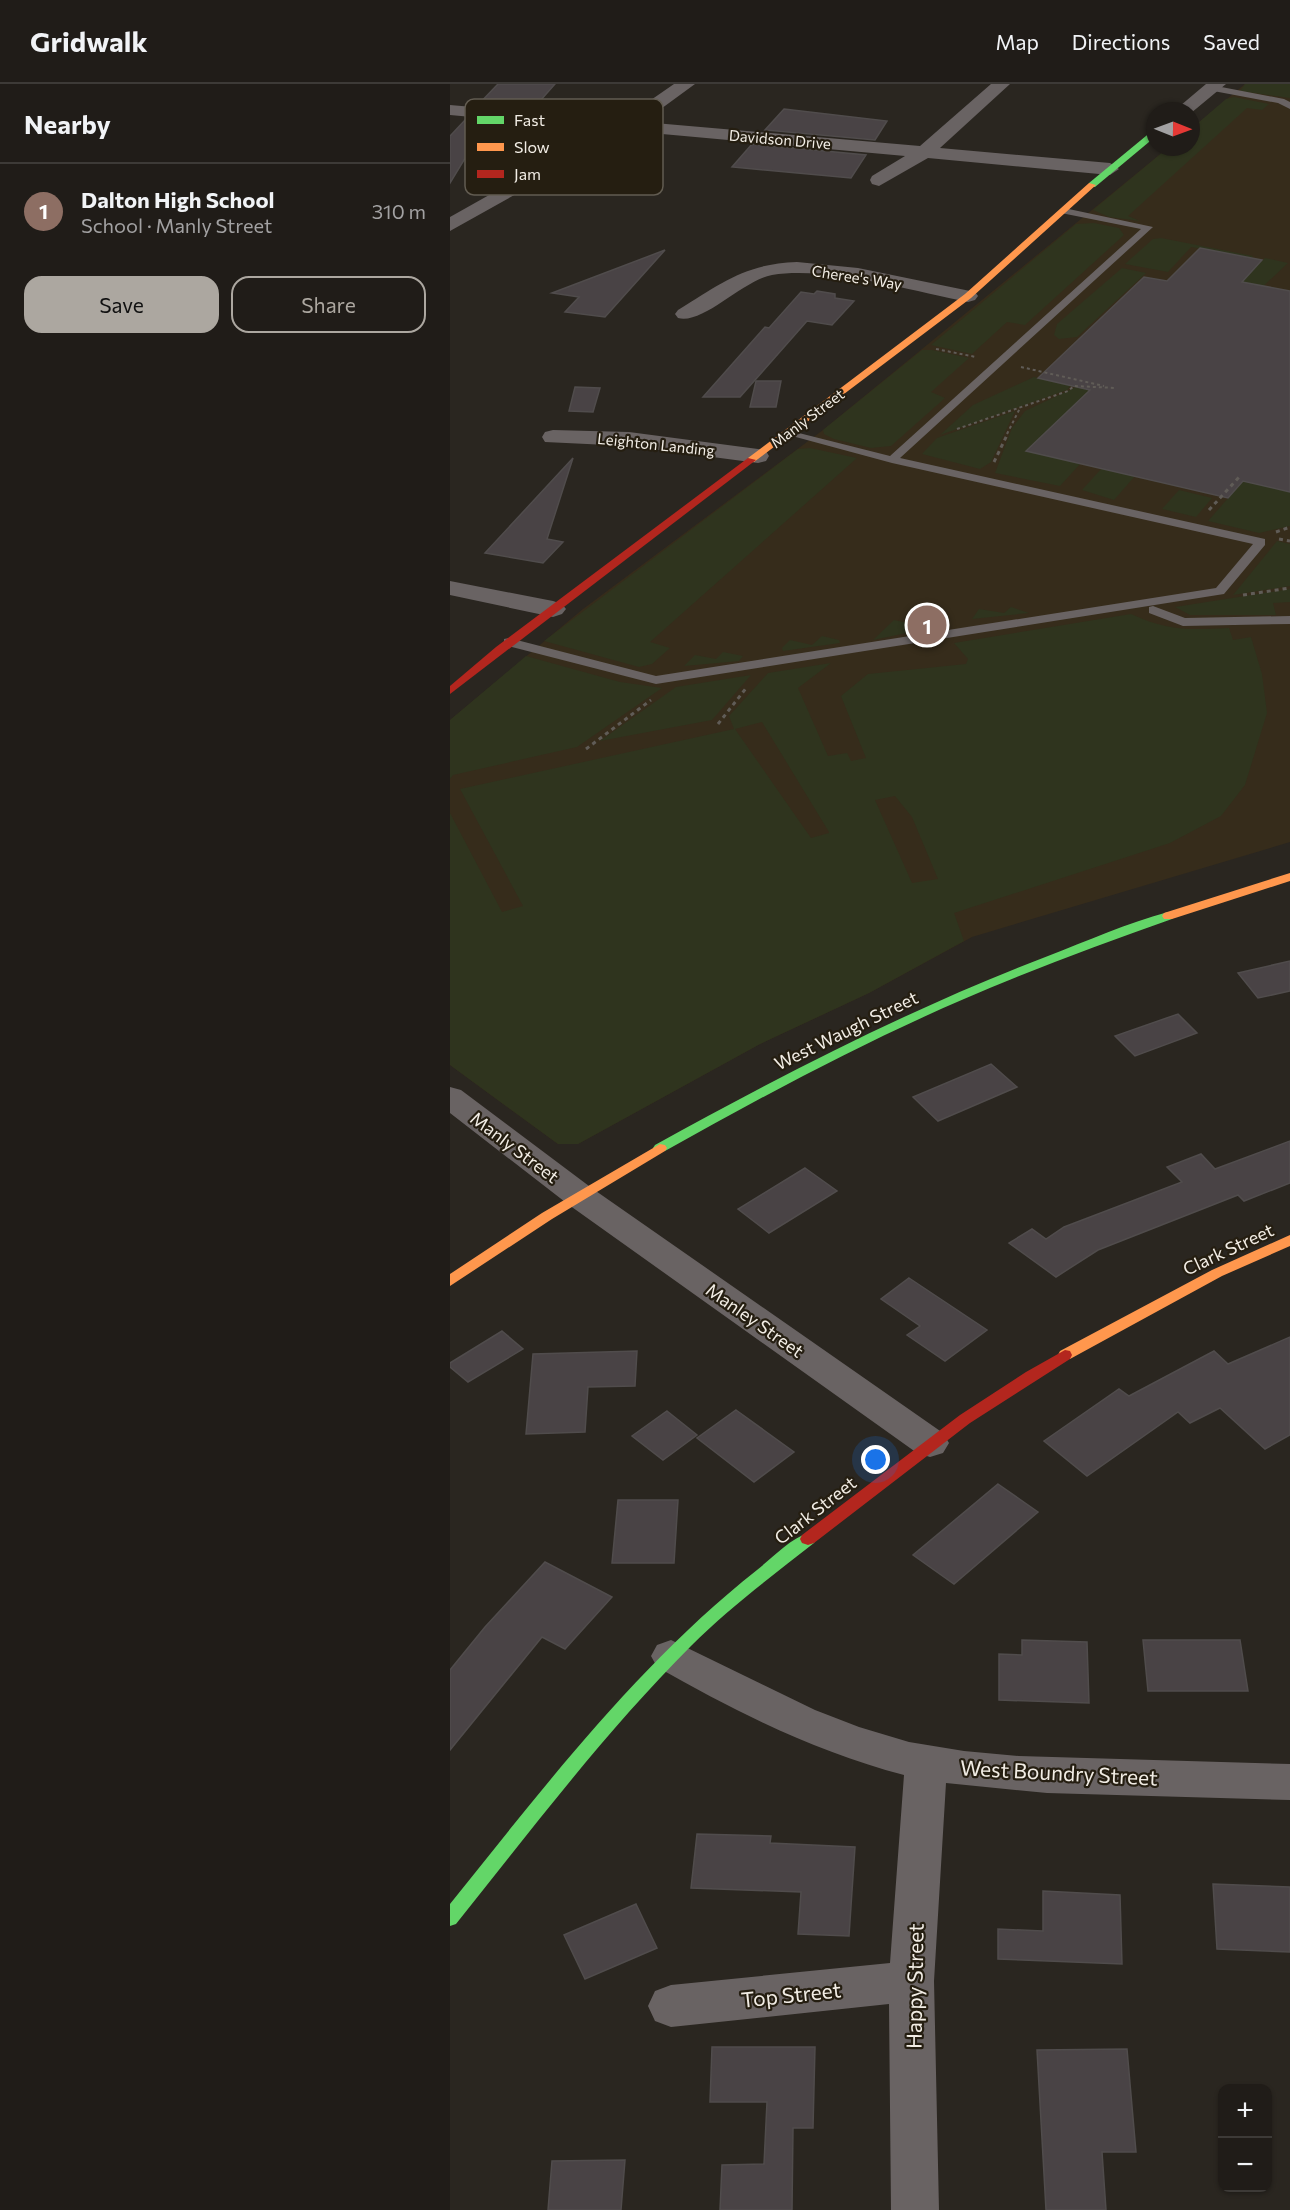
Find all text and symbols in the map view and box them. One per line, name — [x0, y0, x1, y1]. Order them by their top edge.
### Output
text: Gridwalk — [30, 24, 148, 58]
text: Map — [996, 29, 1039, 54]
text: Directions — [1072, 29, 1170, 54]
text: Saved — [1203, 29, 1260, 54]
legend — [465, 99, 663, 195]
north arrow — [1146, 102, 1200, 156]
text: Nearby — [24, 108, 111, 139]
text: Fast — [514, 110, 545, 129]
street label: Davidson Drive — [728, 126, 832, 152]
text: Slow — [514, 137, 550, 156]
text: Jam — [514, 164, 541, 183]
text: Dalton High School — [81, 186, 275, 213]
text: 1 — [39, 199, 48, 223]
text: 310 m — [372, 199, 426, 223]
text: School · Manly Street — [81, 213, 272, 237]
street label: Cheree's Way — [811, 261, 904, 293]
button: Save — [24, 276, 219, 333]
button: Share — [231, 276, 426, 333]
street label: Manly Street — [767, 384, 847, 452]
street label: Leighton Landing — [596, 429, 716, 459]
pin: 1 — [908, 602, 946, 648]
street label: West Waugh Street — [771, 986, 921, 1074]
street label: Manly Street — [466, 1107, 564, 1187]
street label: Clark Street — [1179, 1218, 1277, 1280]
street label: Manley Street — [702, 1278, 808, 1362]
your location — [861, 1445, 890, 1474]
street label: Clark Street — [770, 1471, 860, 1549]
street label: West Boundry Street — [960, 1754, 1158, 1790]
street label: Happy Street — [900, 1923, 928, 2049]
street label: Top Street — [740, 1976, 842, 2012]
map controls — [1218, 2084, 1272, 2192]
button: + — [1218, 2084, 1272, 2138]
button: − — [1218, 2138, 1272, 2192]

